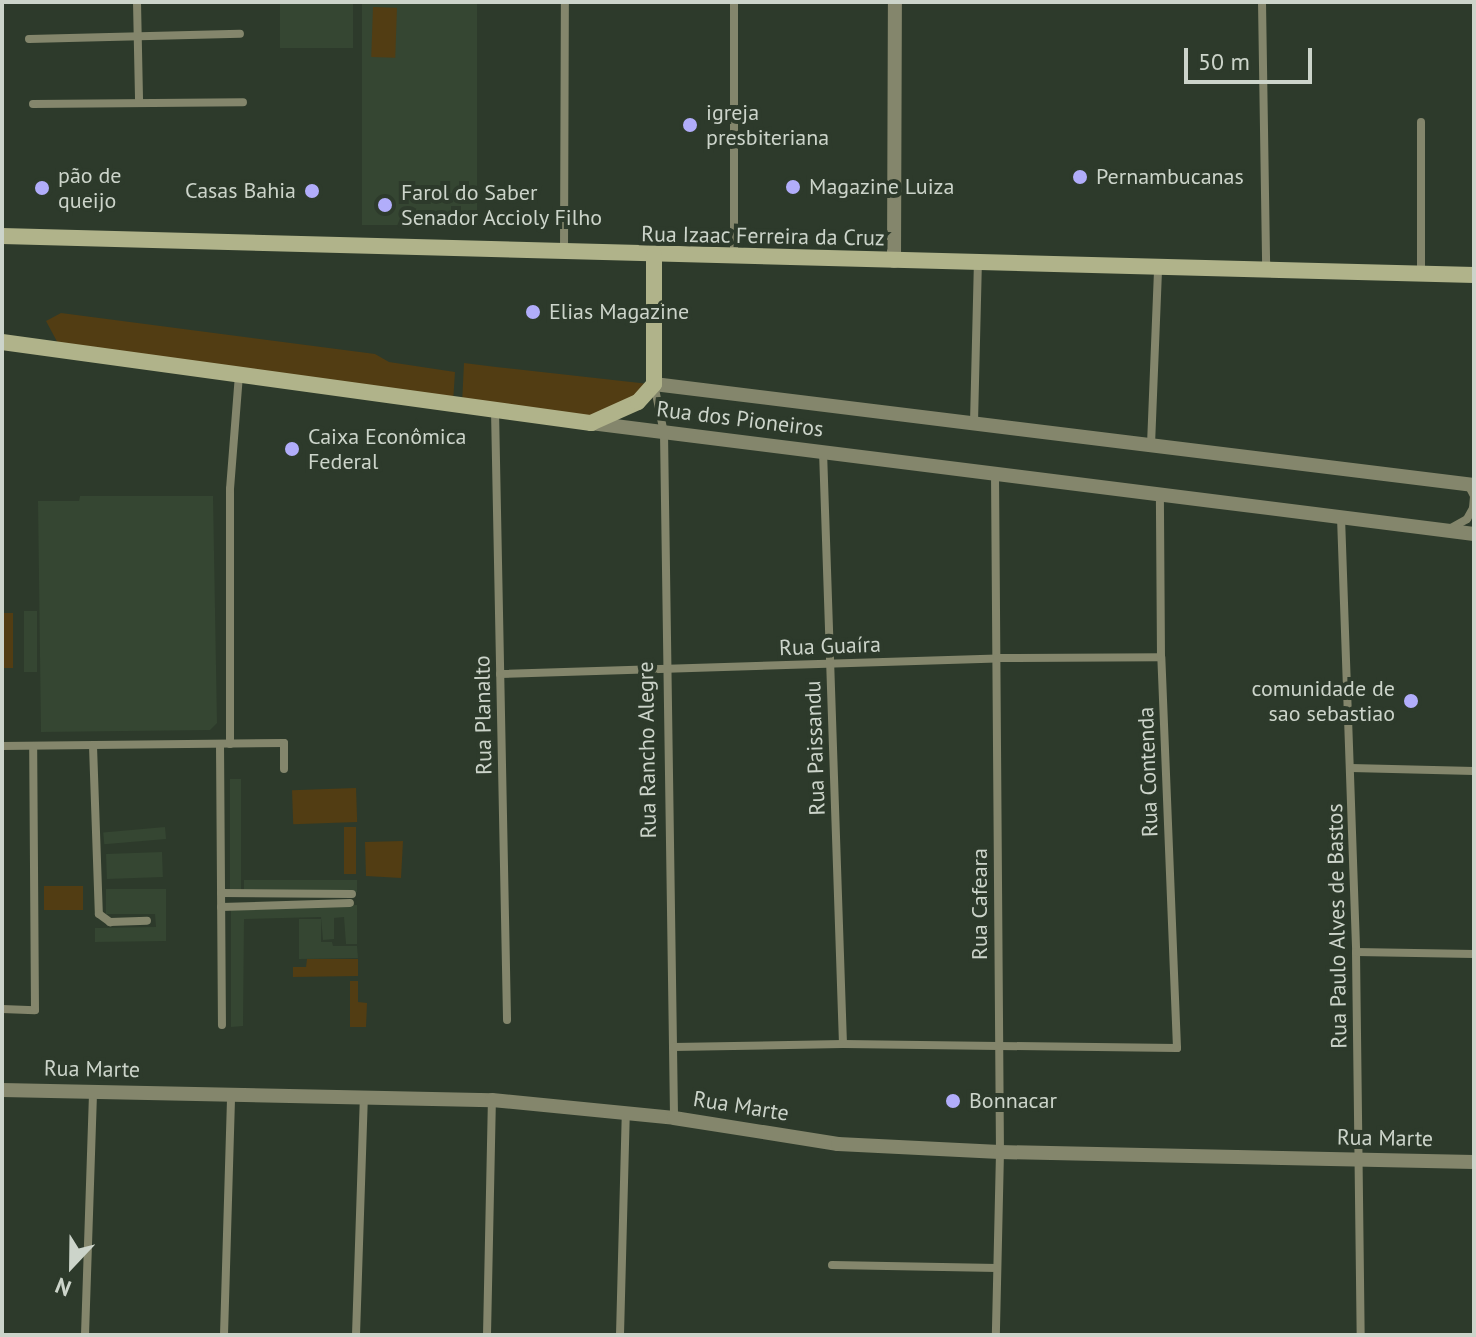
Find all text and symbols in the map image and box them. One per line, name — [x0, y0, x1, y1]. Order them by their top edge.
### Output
scale bar — [1188, 32, 1316, 82]
text: 50 m — [1198, 46, 1250, 77]
place label: igreja presbiteriana — [706, 99, 829, 150]
marker: igreja presbiteriana — [681, 116, 699, 134]
place label: pão de queijo — [58, 162, 121, 214]
place label: Pernambucanas — [1096, 164, 1244, 190]
marker: Pernambucanas — [1071, 168, 1089, 186]
place label: Magazine Luiza — [809, 174, 954, 200]
place label: Casas Bahia — [185, 178, 296, 204]
marker: Magazine Luiza — [784, 178, 802, 196]
marker: pão de queijo — [33, 179, 51, 197]
place label: Farol do Saber Senador Accioly Filho — [401, 179, 603, 230]
marker: Casas Bahia — [303, 182, 321, 200]
marker: Farol do Saber Senador Accioly Filho — [376, 196, 394, 214]
street label: Rua Izaac Ferreira da Cruz — [641, 221, 885, 251]
place label: Elias Magazine — [549, 299, 689, 325]
marker: Elias Magazine — [524, 303, 542, 321]
street label: Rua dos Pioneiros — [655, 396, 825, 442]
place label: Caixa Econômica Federal — [308, 423, 467, 474]
marker: Caixa Econômica Federal — [283, 440, 301, 458]
street label: Rua Guaíra — [779, 631, 881, 661]
street label: Rua Planalto — [469, 655, 497, 775]
street label: Rua Rancho Alegre — [632, 661, 662, 839]
place label: comunidade de sao sebastiao — [1251, 675, 1395, 726]
street label: Rua Paissandu — [799, 680, 831, 816]
marker: comunidade de sao sebastiao — [1402, 692, 1420, 710]
street label: Rua Contenda — [1133, 706, 1163, 838]
street label: Rua Paulo Alves de Bastos — [1322, 803, 1352, 1049]
street label: Rua Cafeara — [967, 848, 993, 960]
street label: Rua Marte — [44, 1055, 140, 1083]
street label: Rua Marte — [691, 1085, 791, 1127]
place label: Bonnacar — [969, 1088, 1057, 1114]
marker: Bonnacar — [944, 1092, 962, 1110]
street label: Rua Marte — [1337, 1124, 1433, 1152]
north arrow — [32, 1225, 112, 1305]
text: N — [51, 1272, 75, 1303]

